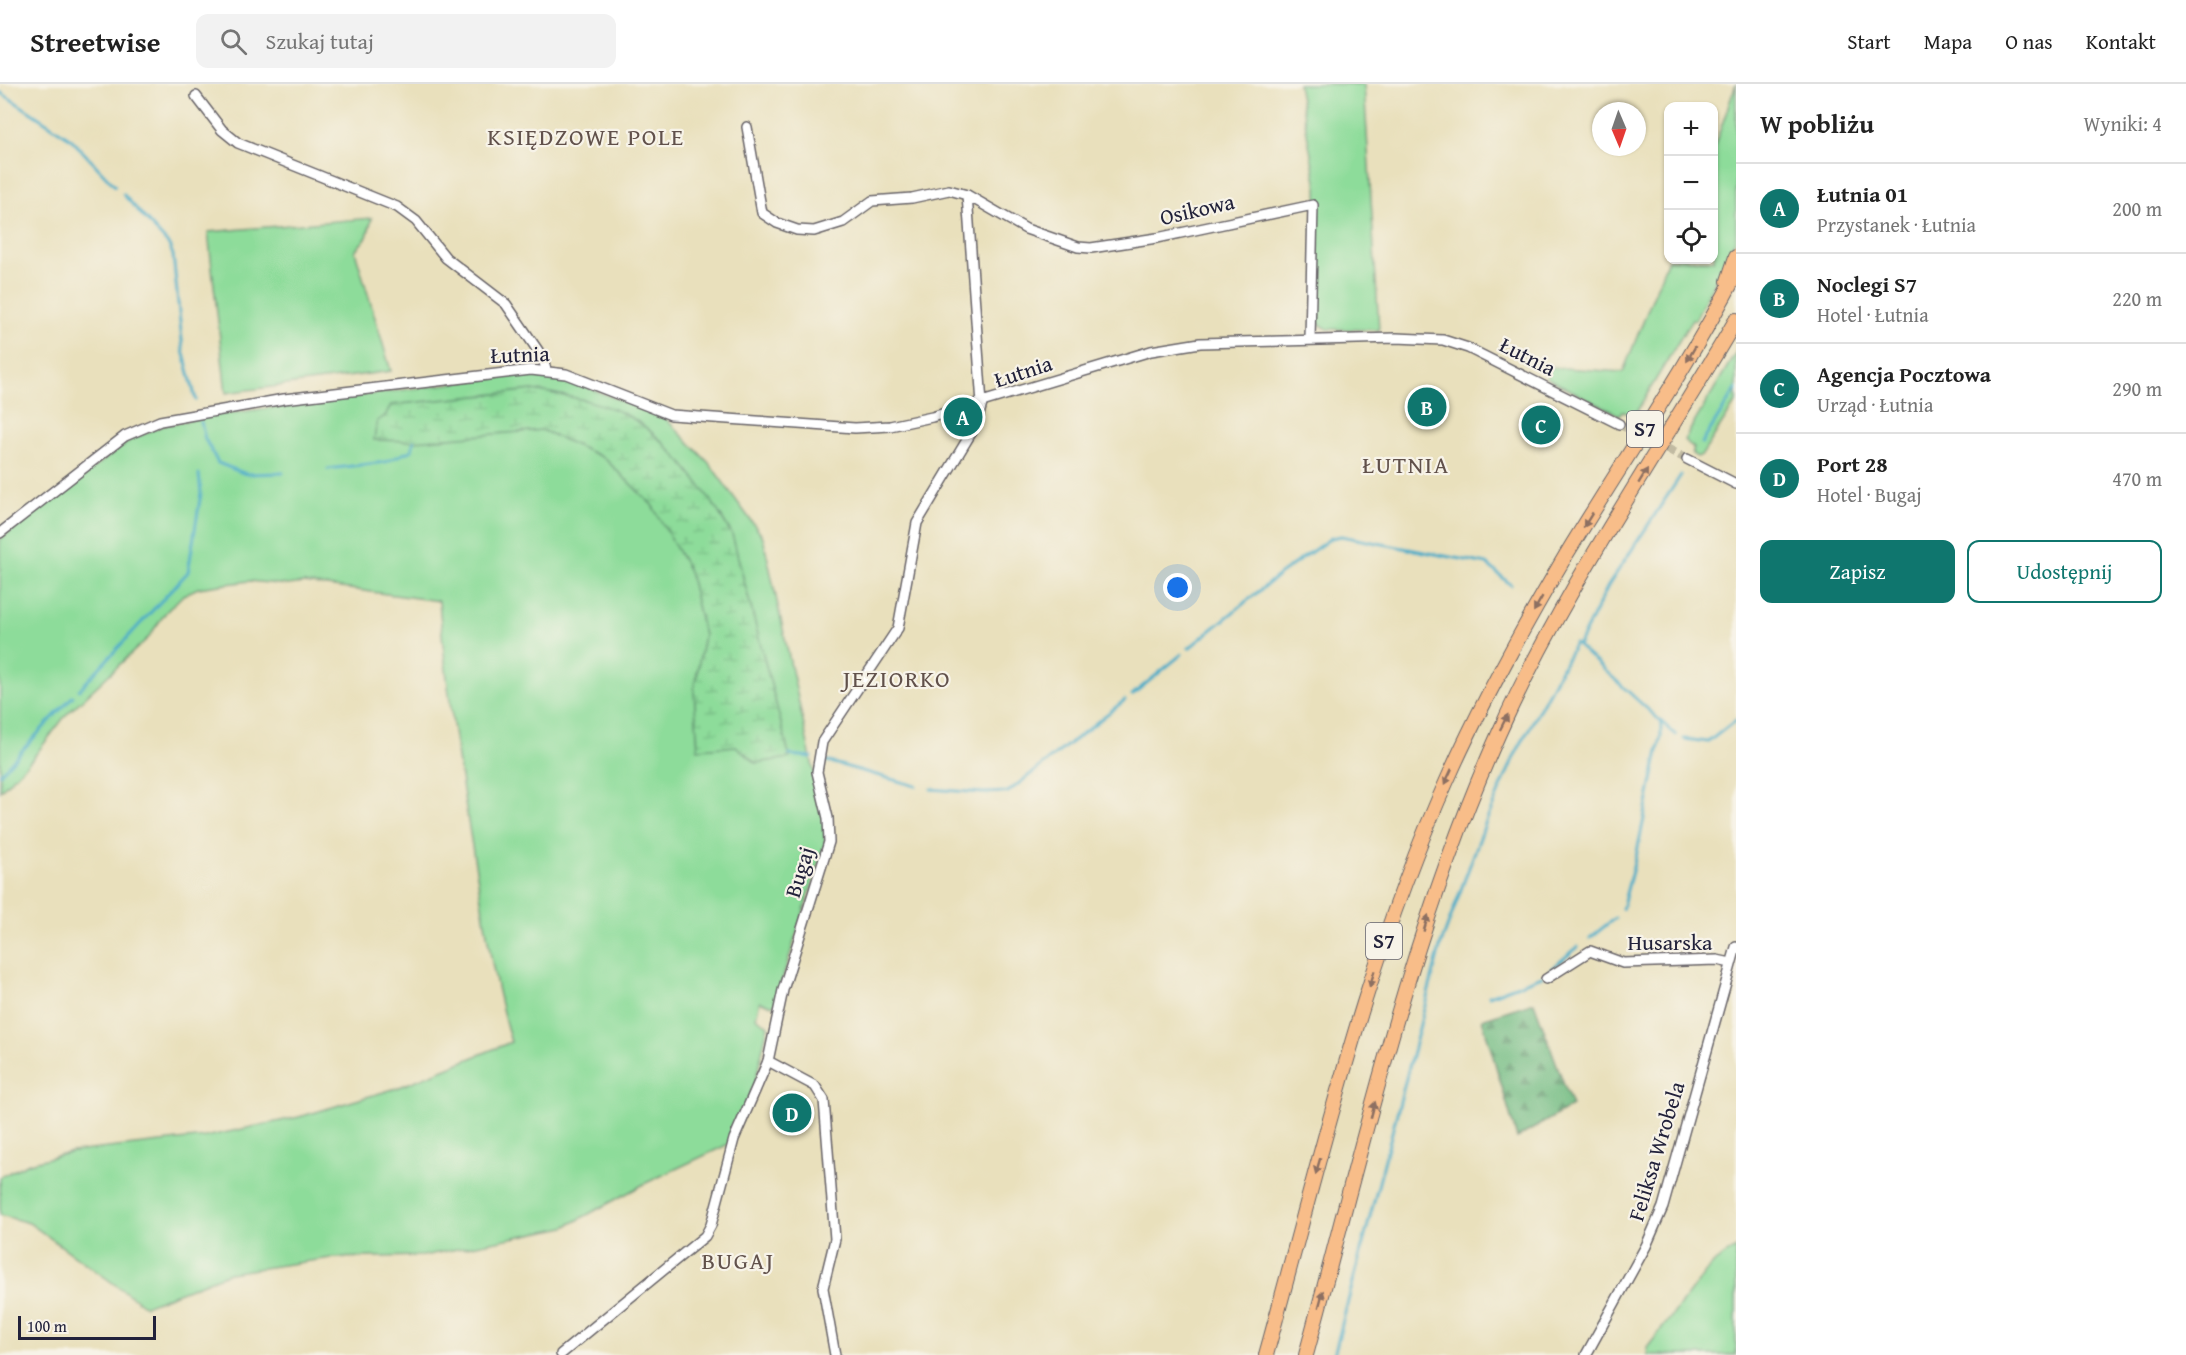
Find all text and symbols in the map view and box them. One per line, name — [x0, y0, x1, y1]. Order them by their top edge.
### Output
search box — [196, 14, 616, 68]
text: Streetwise — [30, 21, 160, 62]
icon: search — [217, 25, 250, 58]
text: Szukaj tutaj — [265, 25, 374, 57]
text: Start — [1847, 26, 1891, 57]
text: Mapa — [1924, 26, 1972, 57]
text: O nas — [2005, 26, 2053, 57]
text: Kontakt — [2086, 26, 2156, 57]
north arrow — [1592, 102, 1646, 156]
map controls — [1664, 102, 1718, 264]
button: + — [1664, 102, 1718, 156]
text: W pobliżu — [1760, 104, 1874, 143]
text: Wyniki: 4 — [2084, 109, 2162, 138]
district label: KSIĘDZOWE POLE — [487, 119, 685, 154]
button: − — [1664, 156, 1718, 210]
text: Łutnia 01 — [1817, 178, 1908, 210]
street label: Osikowa — [1157, 185, 1238, 233]
text: A — [1773, 194, 1786, 223]
text: 200 m — [2112, 194, 2162, 223]
button: locate — [1664, 210, 1718, 264]
text: Przystanek · Łutnia — [1817, 210, 1976, 239]
text: Noclegi S7 — [1817, 268, 1917, 300]
text: B — [1773, 284, 1786, 313]
text: 220 m — [2112, 284, 2162, 313]
text: Hotel · Łutnia — [1817, 300, 1929, 329]
street label: Łutnia — [1494, 328, 1562, 384]
street label: Łutnia — [490, 337, 551, 371]
street label: Łutnia — [990, 346, 1057, 395]
one-way arrow — [1686, 346, 1696, 363]
text: Agencja Pocztowa — [1817, 358, 1991, 390]
text: C — [1774, 374, 1785, 403]
text: 290 m — [2112, 374, 2162, 403]
pin: B — [1408, 384, 1446, 430]
text: Urząd · Łutnia — [1817, 390, 1933, 419]
pin: A — [944, 394, 982, 440]
pin: C — [1522, 402, 1560, 448]
road number: S7 — [1627, 411, 1663, 447]
district label: ŁUTNIA — [1362, 447, 1450, 482]
text: Port 28 — [1817, 448, 1888, 480]
text: D — [1773, 464, 1786, 493]
text: 470 m — [2112, 464, 2162, 493]
one-way arrow — [1637, 468, 1648, 484]
text: Hotel · Bugaj — [1817, 480, 1922, 509]
one-way arrow — [1583, 512, 1594, 528]
button: Zapisz — [1760, 540, 1955, 603]
button: Udostępnij — [1967, 540, 2162, 603]
your location — [1163, 573, 1192, 602]
one-way arrow — [1533, 596, 1543, 613]
district label: JEZIORKO — [840, 661, 951, 696]
one-way arrow — [1500, 713, 1509, 730]
one-way arrow — [1444, 768, 1453, 785]
street label: Bugaj — [776, 843, 822, 901]
one-way arrow — [1422, 914, 1431, 932]
road number: S7 — [1366, 923, 1402, 959]
street label: Husarska — [1627, 926, 1713, 958]
one-way arrow — [1367, 970, 1376, 988]
street label: Feliksa Wrobela — [1620, 1077, 1693, 1225]
pin: D — [772, 1090, 812, 1136]
one-way arrow — [1368, 1101, 1378, 1120]
one-way arrow — [1313, 1157, 1323, 1175]
district label: BUGAJ — [701, 1243, 775, 1278]
one-way arrow — [1317, 1289, 1326, 1307]
scale bar — [18, 1313, 156, 1340]
text: 100 m — [27, 1314, 67, 1338]

